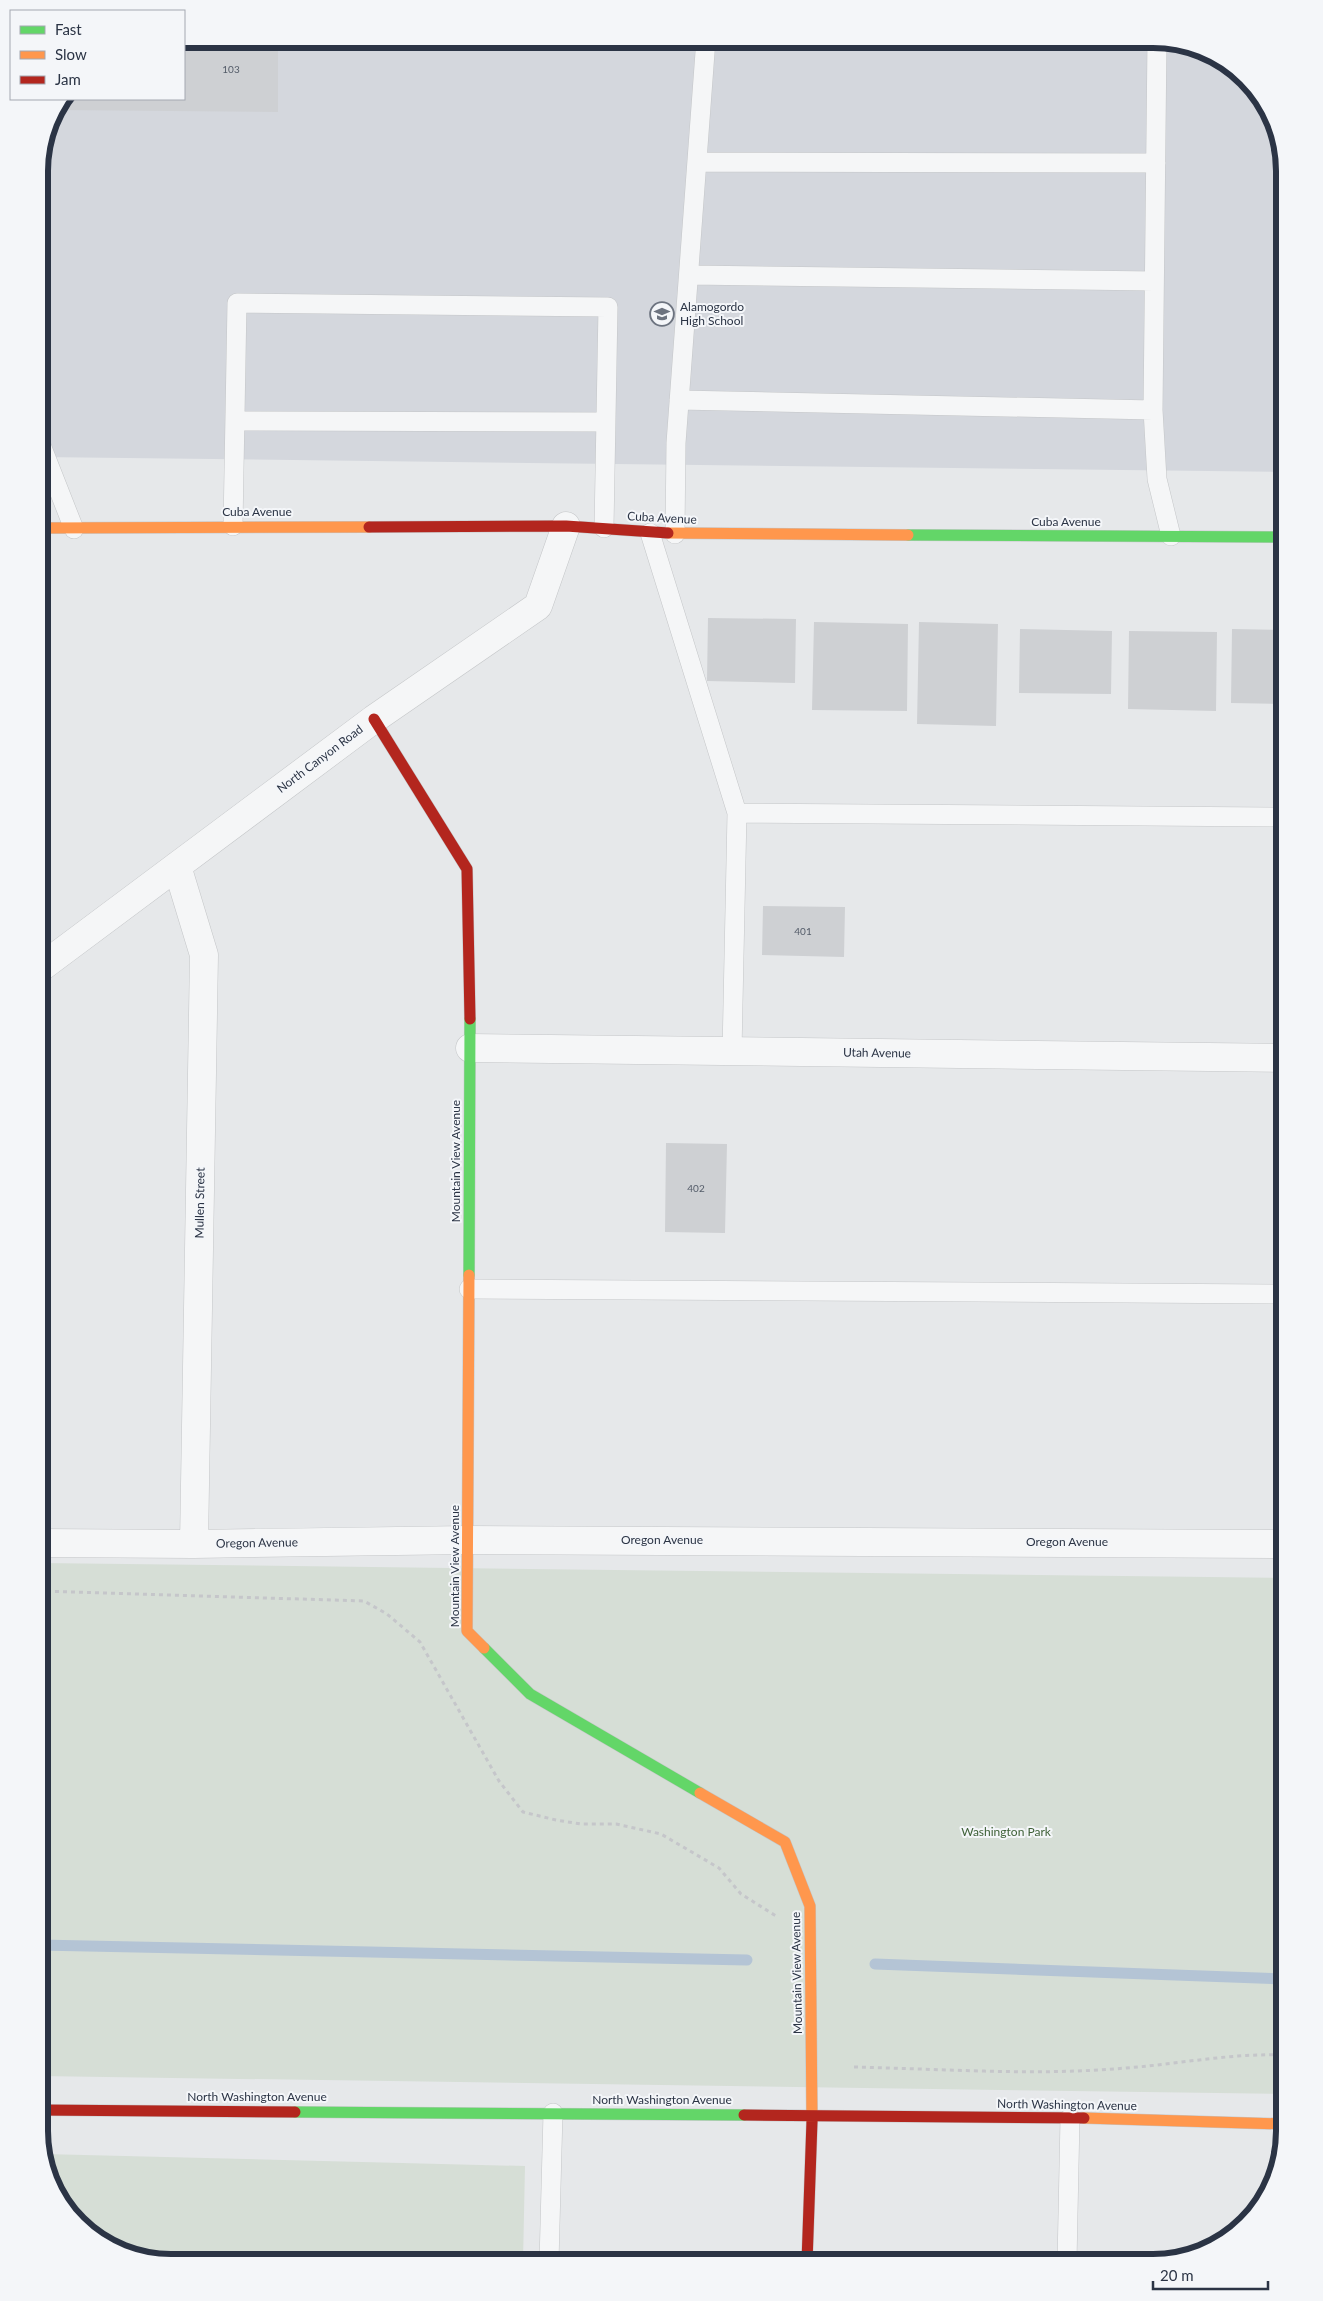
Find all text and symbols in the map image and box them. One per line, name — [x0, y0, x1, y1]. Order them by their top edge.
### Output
legend — [10, 10, 185, 100]
text: Fast — [55, 20, 82, 38]
text: Slow — [55, 45, 87, 63]
house number: 103 — [222, 63, 240, 75]
text: Jam — [55, 70, 81, 88]
place label: Alamogordo High School — [680, 299, 744, 328]
school or university icon: Alamogordo High School — [649, 301, 675, 327]
street label: Cuba Avenue — [222, 504, 292, 519]
street label: Cuba Avenue — [627, 508, 697, 527]
street label: Cuba Avenue — [1031, 514, 1101, 529]
street label: North Canyon Road — [274, 721, 366, 796]
house number: 401 — [794, 925, 812, 937]
street label: Utah Avenue — [843, 1044, 911, 1061]
street label: Mountain View Avenue — [448, 1100, 463, 1222]
street label: Mullen Street — [191, 1167, 208, 1239]
house number: 402 — [687, 1182, 705, 1194]
street label: Mountain View Avenue — [447, 1505, 462, 1627]
street label: Oregon Avenue — [621, 1532, 703, 1547]
street label: Oregon Avenue — [216, 1534, 298, 1551]
street label: Oregon Avenue — [1026, 1534, 1108, 1549]
park label: Washington Park — [961, 1824, 1052, 1839]
street label: Mountain View Avenue — [788, 1912, 805, 2034]
street label: North Washington Avenue — [187, 2089, 327, 2104]
street label: North Washington Avenue — [592, 2092, 732, 2107]
street label: North Washington Avenue — [997, 2096, 1137, 2113]
scale bar — [1153, 2258, 1268, 2290]
text: 20 m — [1160, 2266, 1194, 2284]

